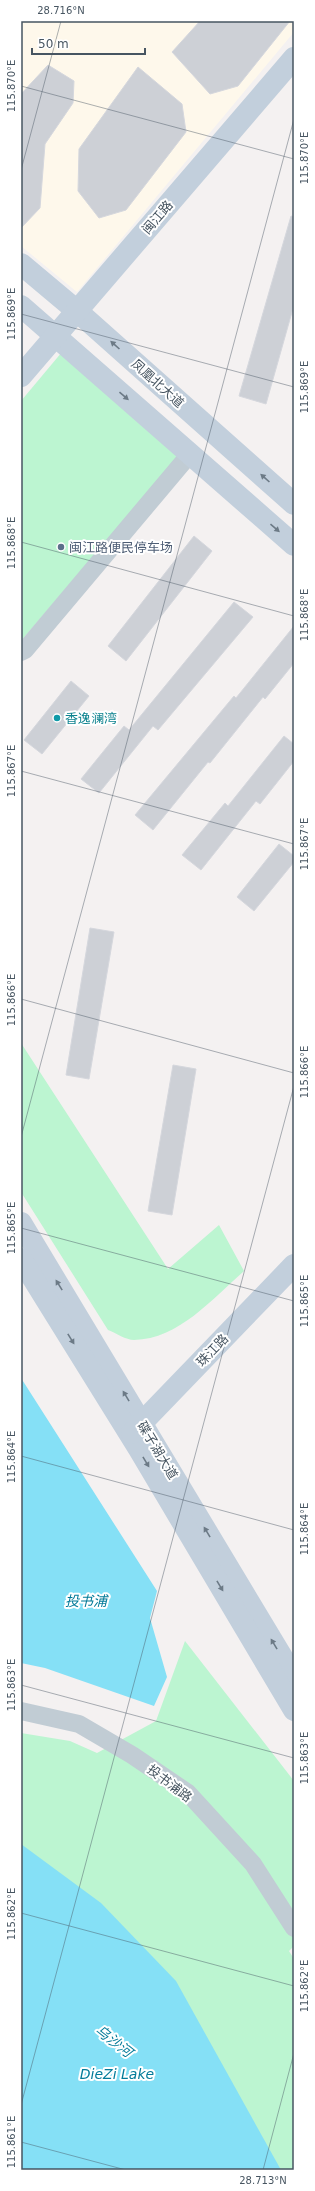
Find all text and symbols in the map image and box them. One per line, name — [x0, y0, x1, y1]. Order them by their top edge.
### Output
text: 28.716°N — [37, 5, 85, 16]
scale bar — [32, 30, 145, 56]
text: 50 m — [38, 37, 69, 51]
text: 115.870°E — [6, 60, 17, 112]
text: 115.870°E — [299, 132, 310, 184]
street label: 闽江路 — [139, 198, 176, 237]
text: 115.869°E — [6, 288, 17, 340]
one-way arrow — [111, 341, 120, 350]
street label: 凤凰北大道 — [128, 356, 187, 411]
text: 115.869°E — [299, 361, 310, 413]
one-way arrow — [120, 391, 129, 400]
one-way arrow — [260, 473, 270, 483]
text: 115.868°E — [6, 517, 17, 569]
one-way arrow — [269, 524, 280, 533]
place label: 闽江路便民停车场 — [69, 540, 173, 555]
marker: 闽江路便民停车场 — [56, 542, 66, 552]
text: 115.868°E — [299, 589, 310, 641]
place label: 香逸澜湾 — [65, 711, 117, 726]
marker: 香逸澜湾 — [52, 713, 62, 723]
text: 115.867°E — [6, 745, 17, 797]
text: 115.867°E — [299, 818, 310, 870]
text: 115.866°E — [6, 974, 17, 1026]
text: 115.866°E — [299, 1046, 310, 1098]
text: 115.865°E — [6, 1202, 17, 1254]
text: 115.865°E — [299, 1275, 310, 1327]
one-way arrow — [56, 1279, 63, 1291]
street label: 珠江路 — [193, 1331, 231, 1370]
one-way arrow — [67, 1334, 75, 1345]
one-way arrow — [123, 1390, 130, 1402]
street label: 碟子湖大道 — [134, 1419, 181, 1482]
text: 115.864°E — [6, 1431, 17, 1483]
one-way arrow — [143, 1456, 150, 1468]
text: 115.864°E — [299, 1503, 310, 1555]
one-way arrow — [204, 1526, 211, 1538]
one-way arrow — [216, 1581, 224, 1591]
water label: 投书浦 — [65, 1593, 109, 1609]
one-way arrow — [270, 1639, 278, 1649]
text: 115.863°E — [6, 1659, 17, 1711]
text: 115.863°E — [299, 1732, 310, 1784]
street label: 投书浦路 — [144, 1762, 195, 1805]
text: 115.862°E — [6, 1888, 17, 1940]
text: 115.862°E — [299, 1960, 310, 2012]
water label: 乌沙河 — [93, 2022, 138, 2062]
water label: DieZi Lake — [80, 2066, 154, 2082]
text: 115.861°E — [6, 2116, 17, 2168]
text: 28.713°N — [239, 2175, 287, 2186]

